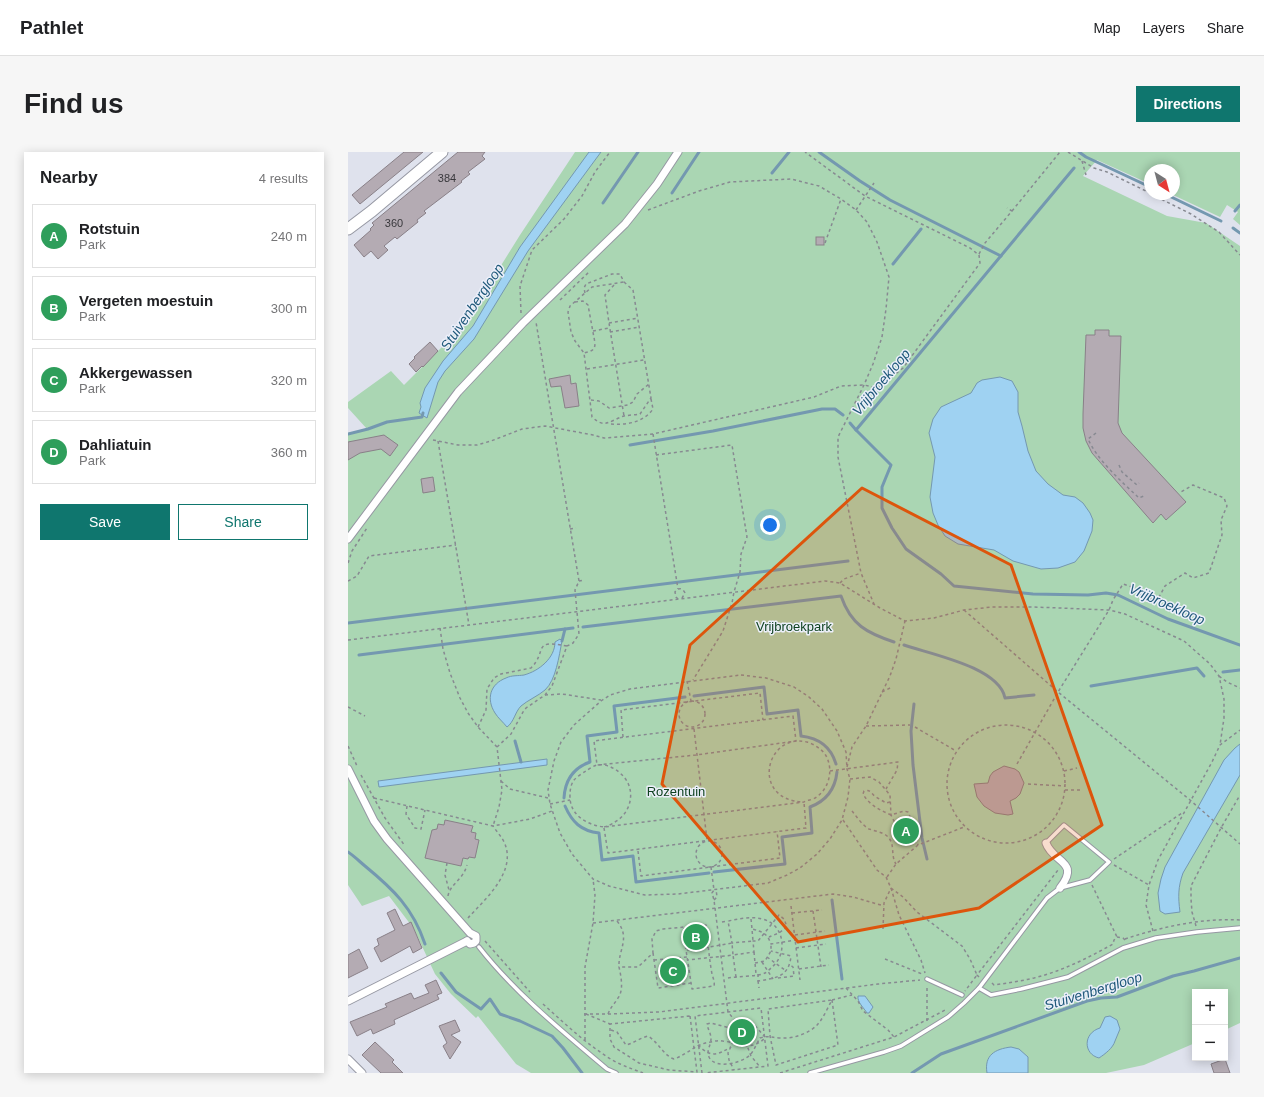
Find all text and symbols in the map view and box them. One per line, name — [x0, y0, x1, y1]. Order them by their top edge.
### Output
text: Pathlet — [20, 17, 83, 38]
text: Map — [1093, 20, 1121, 36]
text: Layers — [1143, 20, 1185, 36]
text: Share — [1207, 20, 1244, 36]
button: Directions — [1136, 86, 1240, 122]
text: Find us — [24, 88, 124, 119]
north arrow — [1144, 164, 1180, 200]
text: Nearby — [40, 168, 98, 187]
text: 4 results — [259, 171, 308, 186]
house number: 384 — [438, 172, 456, 184]
house number: 360 — [385, 217, 403, 229]
text: Rotstuin — [79, 220, 140, 237]
text: A — [49, 229, 59, 244]
text: 240 m — [271, 229, 307, 244]
text: Park — [79, 237, 106, 252]
water label: Stuivenbergloop — [437, 260, 507, 353]
text: Vergeten moestuin — [79, 292, 213, 309]
text: B — [49, 301, 59, 316]
text: 300 m — [271, 301, 307, 316]
text: Park — [79, 309, 106, 324]
water label: Vrijbroekloop — [849, 345, 913, 418]
text: Akkergewassen — [79, 364, 192, 381]
text: C — [49, 373, 59, 388]
text: 320 m — [271, 373, 307, 388]
text: Park — [79, 381, 106, 396]
text: Dahliatuin — [79, 436, 152, 453]
text: D — [49, 445, 59, 460]
text: 360 m — [271, 445, 307, 460]
text: Park — [79, 453, 106, 468]
button: Save — [40, 504, 170, 540]
button: Share — [178, 504, 308, 540]
your location — [760, 515, 780, 535]
water label: Vrijbroekloop — [1127, 580, 1208, 628]
park label: Vrijbroekpark — [756, 619, 833, 634]
park label: Rozentuin — [647, 784, 705, 799]
pin: A — [893, 816, 919, 846]
pin: B — [683, 922, 709, 952]
pin: C — [660, 956, 686, 986]
water label: Stuivenbergloop — [1042, 968, 1144, 1013]
map controls — [1192, 989, 1228, 1061]
button: + — [1192, 989, 1228, 1025]
pin: D — [729, 1017, 755, 1047]
button: − — [1192, 1025, 1228, 1061]

